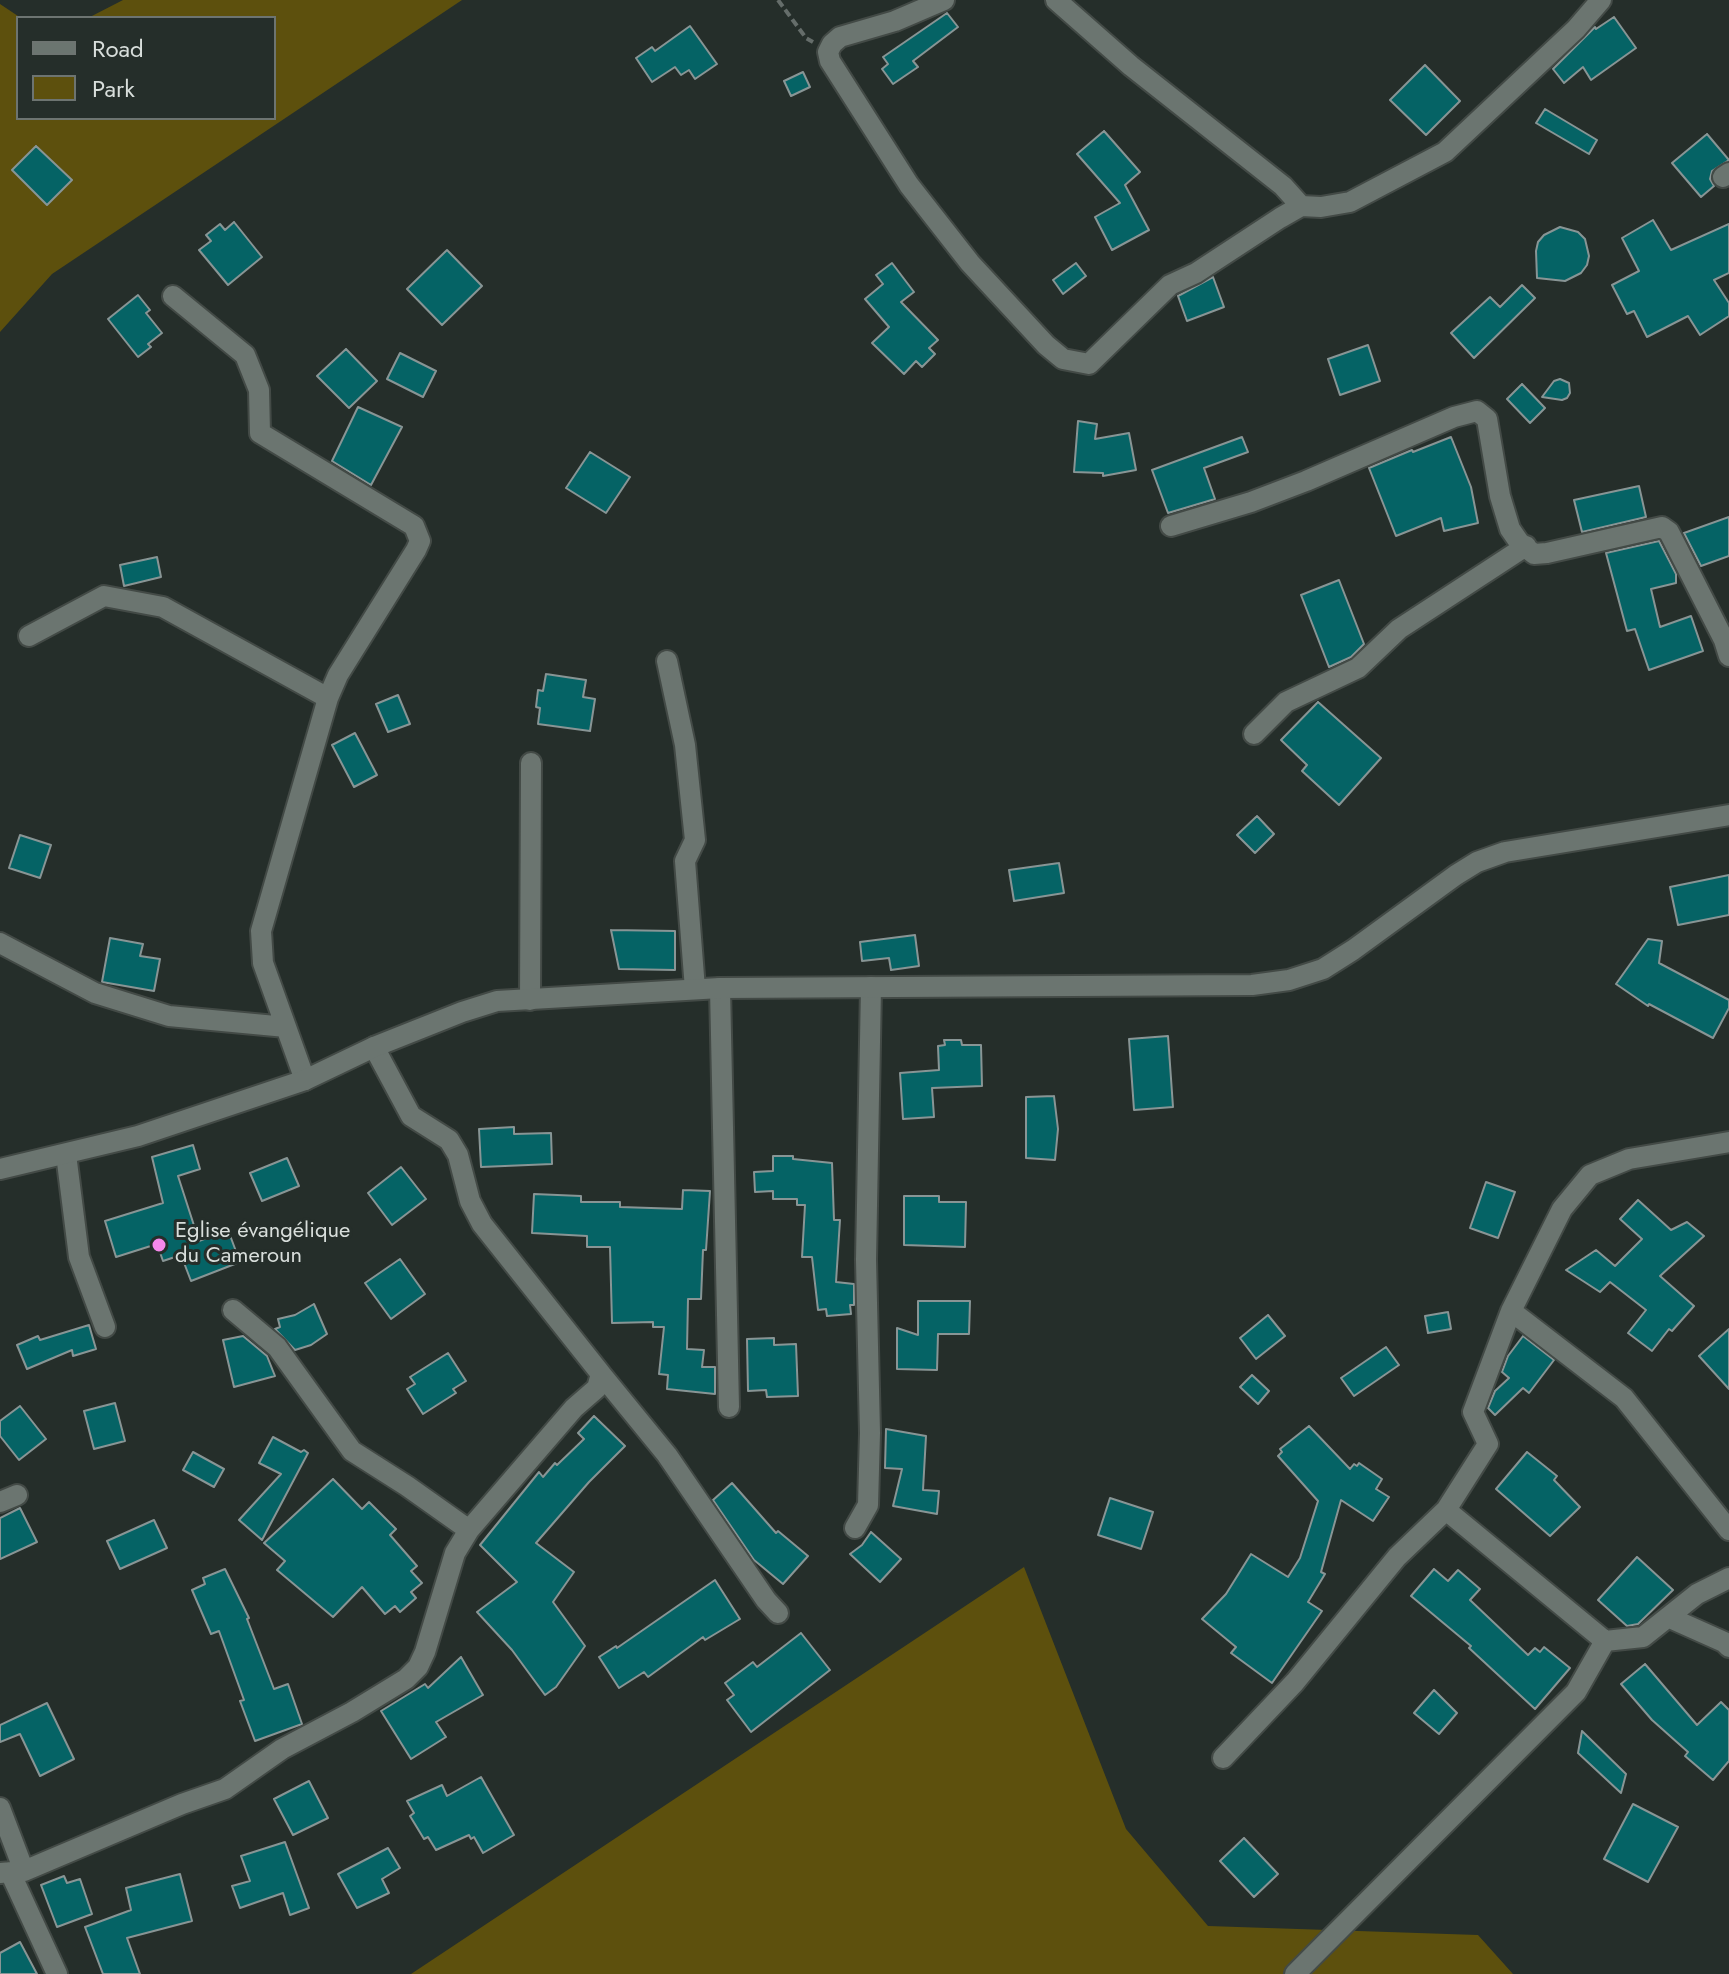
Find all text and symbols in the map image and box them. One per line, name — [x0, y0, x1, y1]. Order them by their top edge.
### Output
legend — [16, 16, 276, 120]
text: Road — [92, 31, 144, 66]
text: Park — [92, 71, 135, 106]
place label: Eglise évangélique du Cameroun — [175, 1219, 350, 1270]
marker: Eglise évangélique du Cameroun — [150, 1236, 168, 1254]

